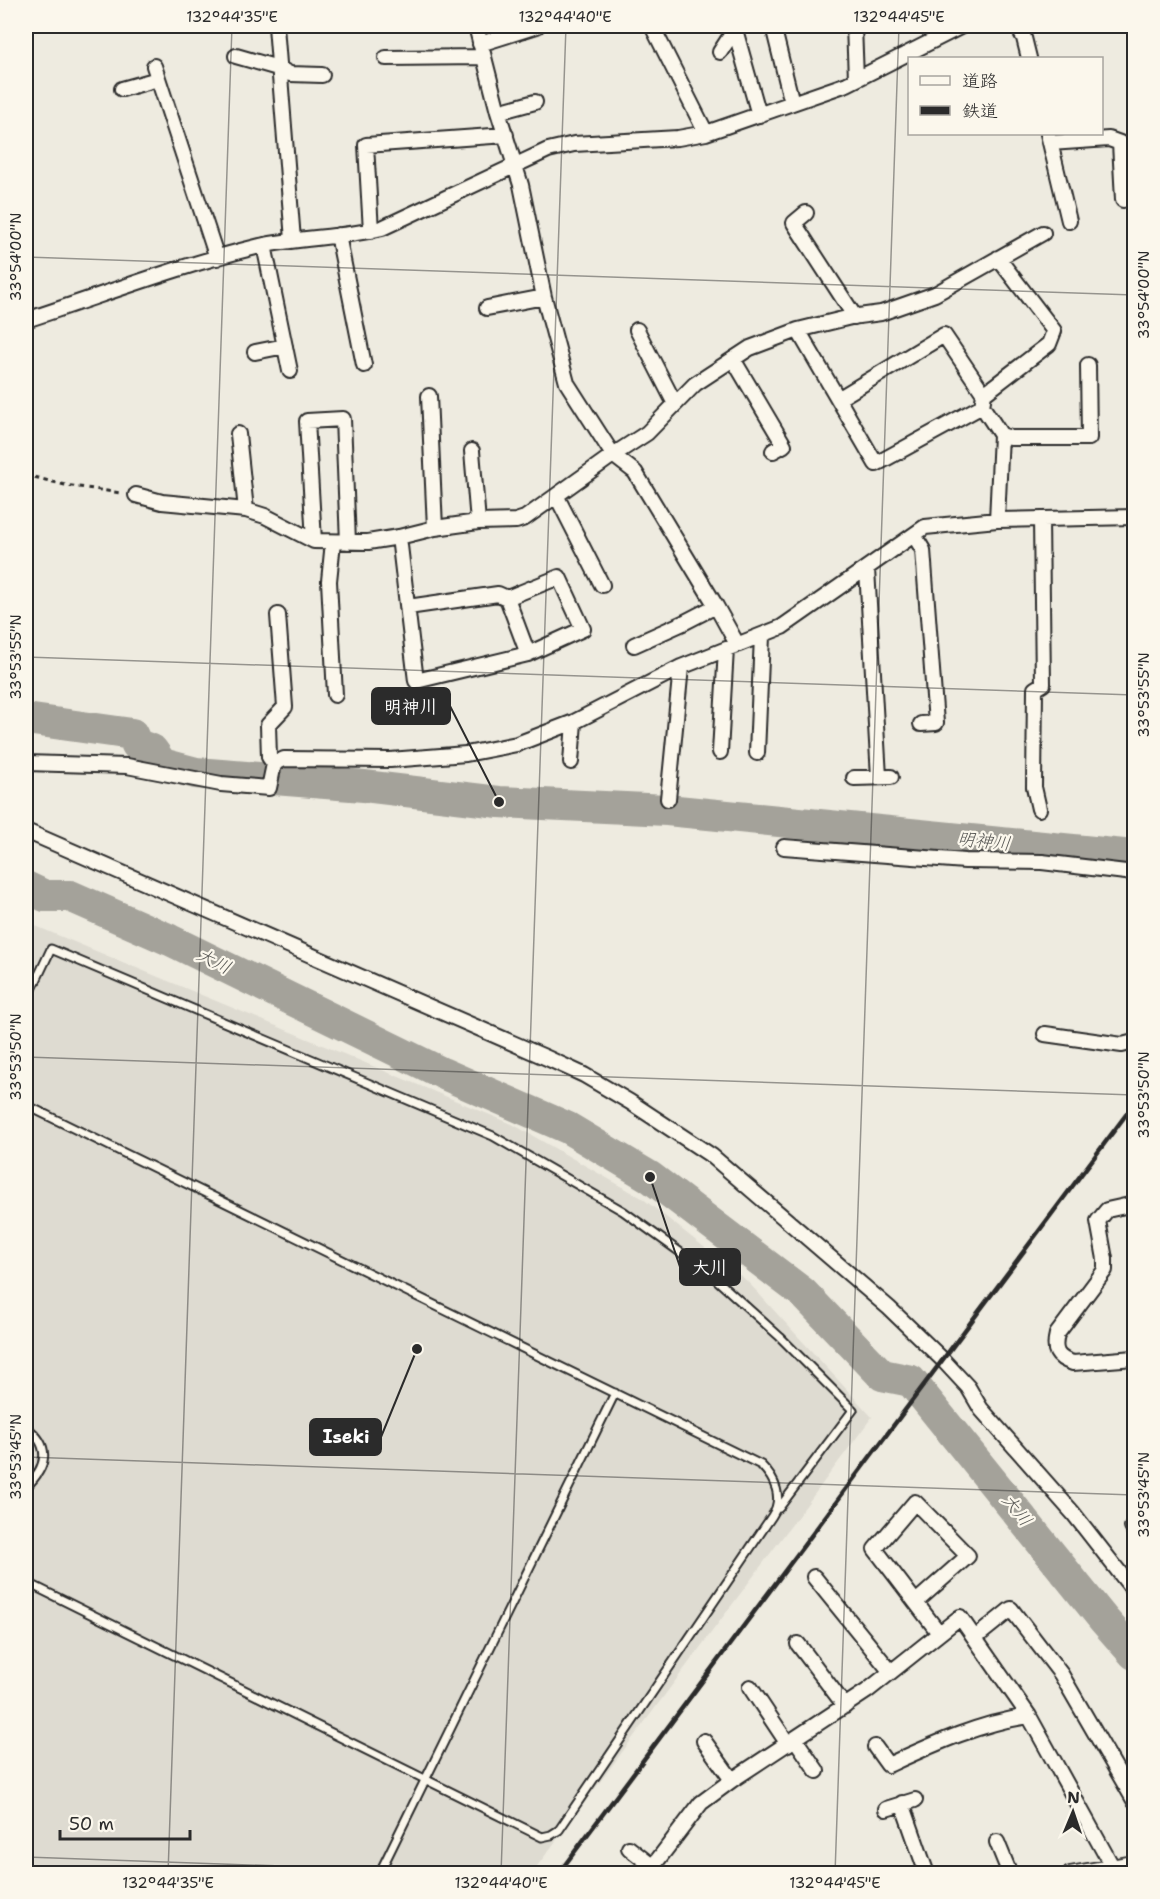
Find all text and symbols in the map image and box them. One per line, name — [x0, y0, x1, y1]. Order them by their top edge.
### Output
text: 132°44'35"E — [186, 7, 278, 27]
text: 132°44'40"E — [518, 7, 612, 27]
text: 132°44'45"E — [853, 7, 945, 27]
legend — [908, 57, 1103, 135]
text: 道路 — [962, 69, 998, 93]
text: 鉄道 — [962, 99, 998, 123]
text: 33°54'00"N — [6, 213, 26, 301]
text: 33°54'00"N — [1134, 251, 1154, 339]
text: 33°53'55"N — [6, 614, 26, 700]
text: 33°53'55"N — [1134, 652, 1154, 738]
callout: 明神川 — [372, 688, 450, 724]
text: 明神川 — [384, 695, 438, 719]
water label: 明神川 — [956, 826, 1012, 856]
water label: 大川 — [193, 942, 235, 980]
text: 33°53'50"N — [6, 1013, 26, 1101]
text: 33°53'50"N — [1134, 1051, 1154, 1139]
callout: 大川 — [680, 1249, 740, 1285]
text: 大川 — [692, 1256, 728, 1280]
text: 33°53'45"N — [6, 1414, 26, 1500]
callout: Iseki — [310, 1419, 381, 1455]
text: Iseki — [322, 1425, 370, 1449]
text: 33°53'45"N — [1134, 1452, 1154, 1538]
water label: 大川 — [996, 1488, 1038, 1532]
north arrow — [1043, 1782, 1103, 1842]
text: N — [1067, 1787, 1080, 1808]
scale bar — [60, 1803, 190, 1841]
text: 50 m — [69, 1812, 114, 1836]
text: 132°44'35"E — [122, 1873, 214, 1893]
text: 132°44'40"E — [454, 1873, 548, 1893]
text: 132°44'45"E — [789, 1873, 881, 1893]

